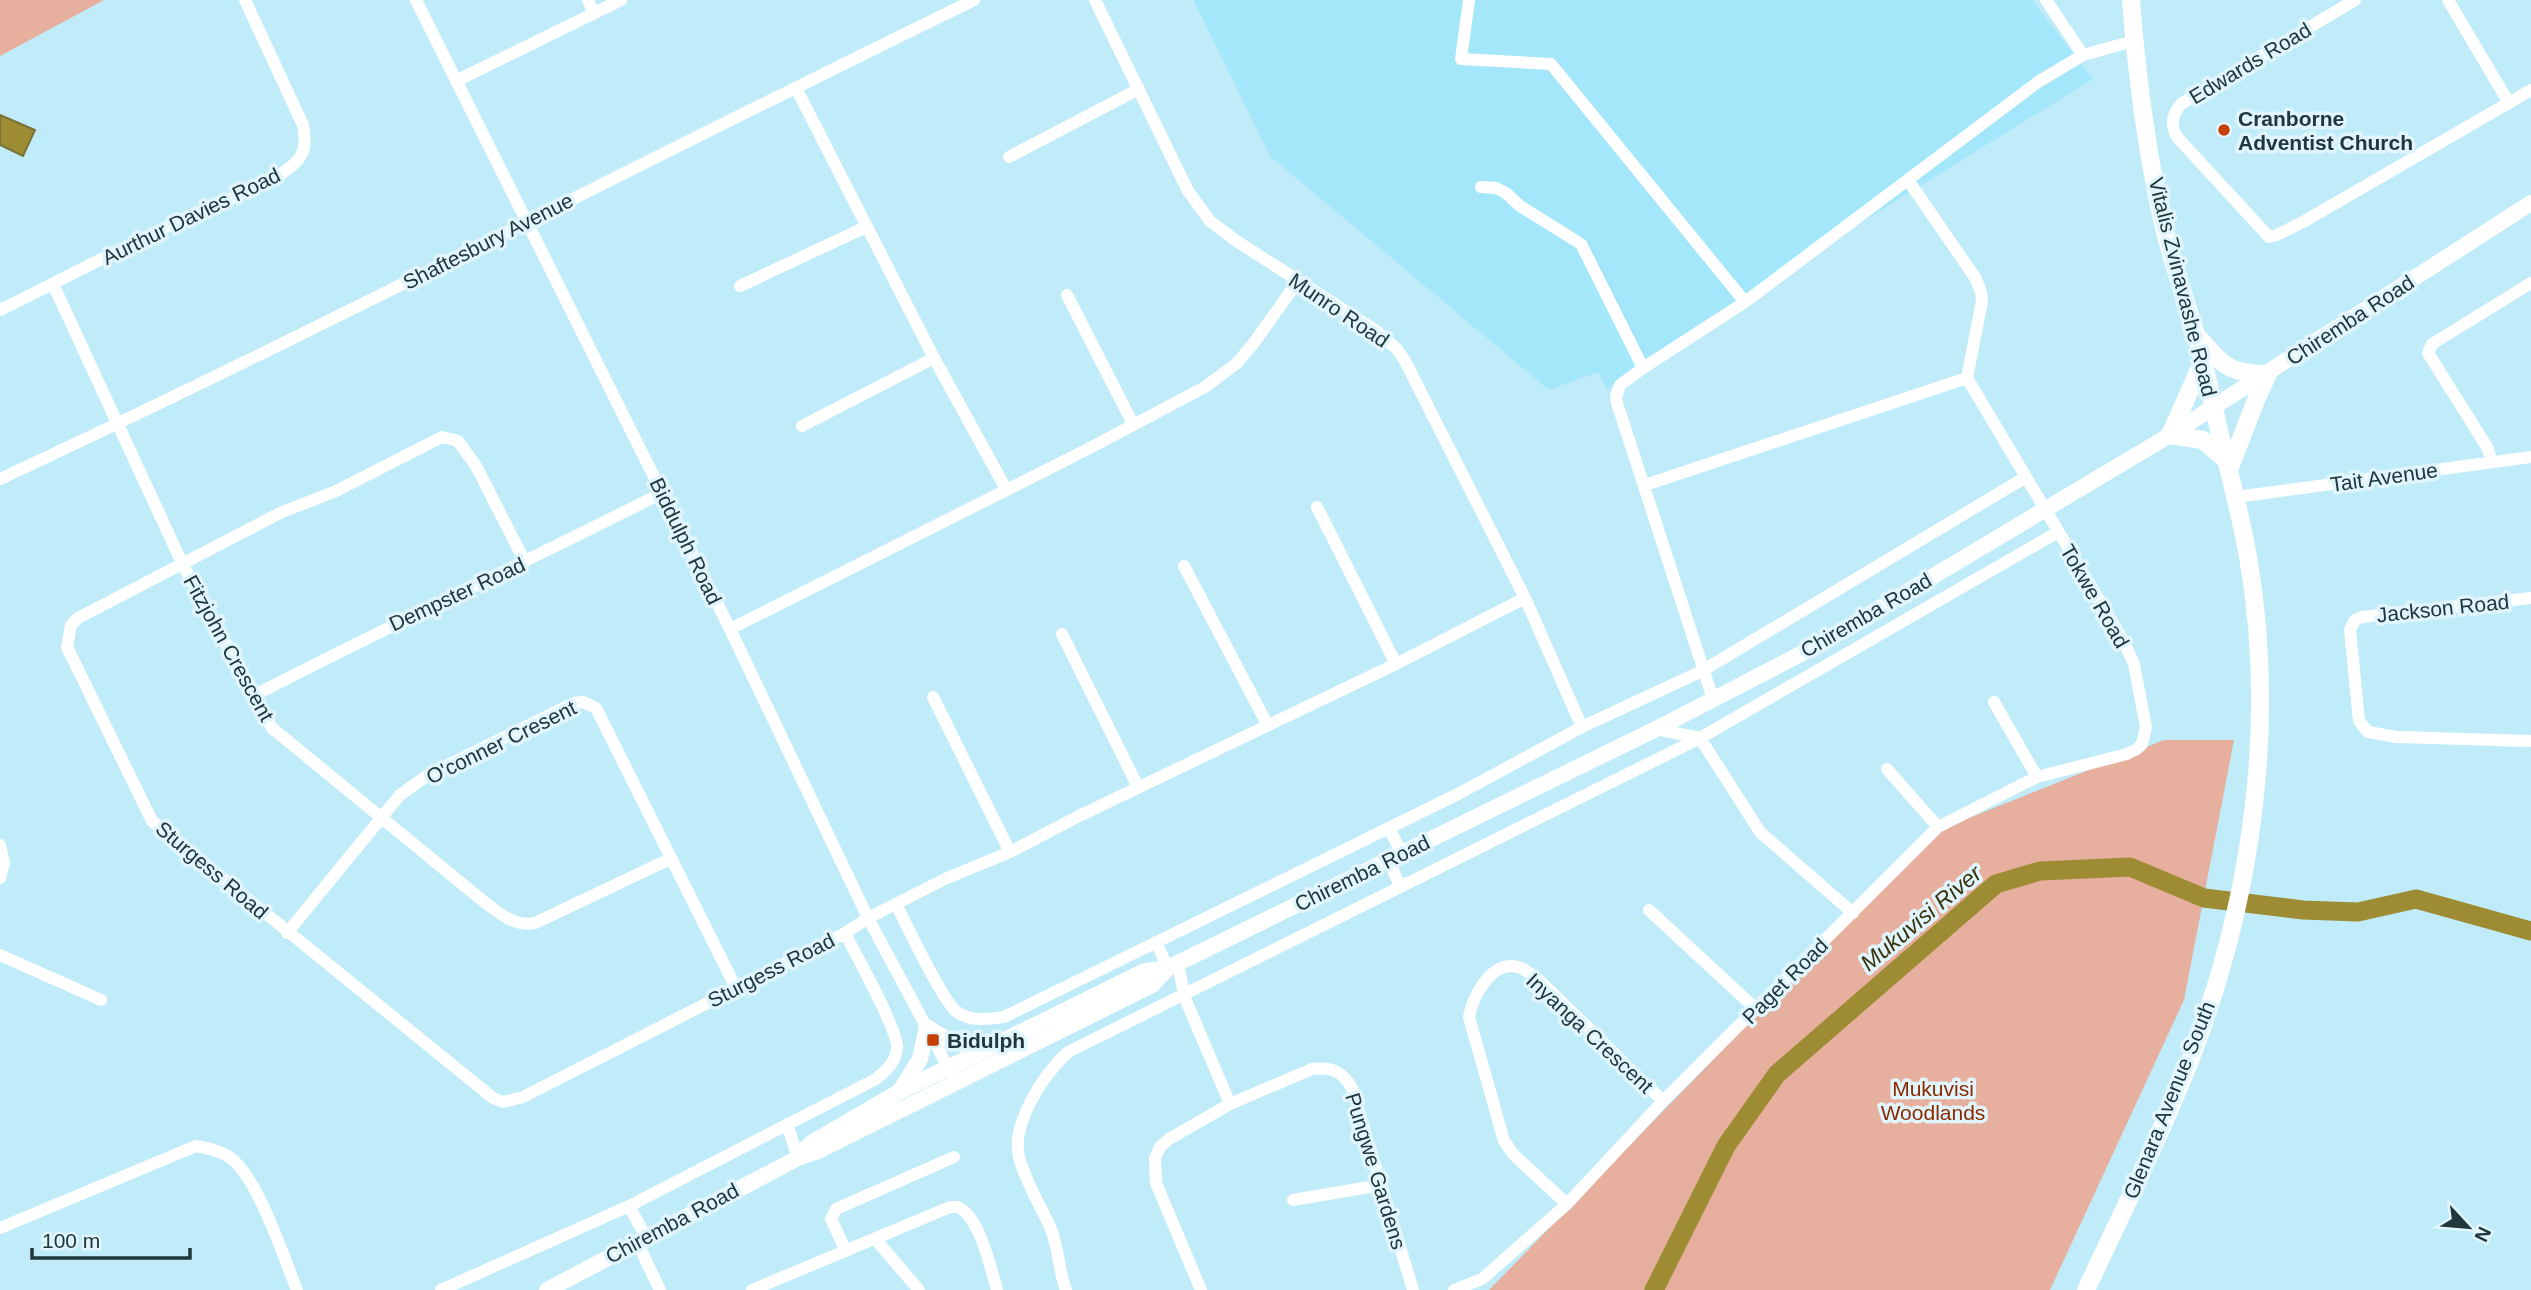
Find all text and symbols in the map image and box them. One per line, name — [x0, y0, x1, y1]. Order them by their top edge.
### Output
street label: Edwards Road — [2185, 18, 2315, 108]
place label: Cranborne Adventist Church — [2238, 107, 2413, 154]
marker: Cranborne Adventist Church — [2216, 122, 2232, 138]
street label: Aurthur Davies Road — [98, 163, 284, 269]
street label: Vitalis Zvinavashe Road — [2145, 175, 2221, 399]
street label: Shaftesbury Avenue — [399, 188, 577, 294]
street label: Munro Road — [1285, 268, 1393, 352]
street label: Chiremba Road — [2282, 270, 2418, 370]
street label: Tait Avenue — [2329, 458, 2439, 496]
street label: Biddulph Road — [645, 474, 727, 608]
street label: Tokwe Road — [2056, 540, 2134, 652]
street label: Dempster Road — [385, 553, 529, 635]
street label: Chiremba Road — [1797, 568, 1935, 662]
street label: Fitzjohn Crescent — [179, 571, 279, 725]
street label: Jackson Road — [2376, 590, 2510, 626]
street label: O'conner Cresent — [422, 696, 580, 788]
street label: Sturgess Road — [151, 817, 273, 923]
street label: Chiremba Road — [1291, 830, 1433, 916]
water label: Mukuvisi River — [1855, 859, 1988, 976]
street label: Sturgess Road — [704, 928, 838, 1012]
street label: Paget Road — [1738, 934, 1832, 1028]
street label: Inyanga Crescent — [1522, 968, 1658, 1098]
street label: Glenara Avenue South — [2119, 998, 2219, 1202]
place label: Bidulph — [947, 1029, 1025, 1052]
marker: Bidulph — [925, 1032, 941, 1048]
park label: Mukuvisi Woodlands — [1881, 1077, 1985, 1124]
street label: Pungwe Gardens — [1341, 1090, 1411, 1252]
street label: Chiremba Road — [602, 1178, 742, 1268]
north arrow — [2433, 1192, 2503, 1262]
scale bar — [32, 1216, 189, 1260]
text: N — [2470, 1223, 2495, 1245]
text: 100 m — [42, 1229, 100, 1252]

